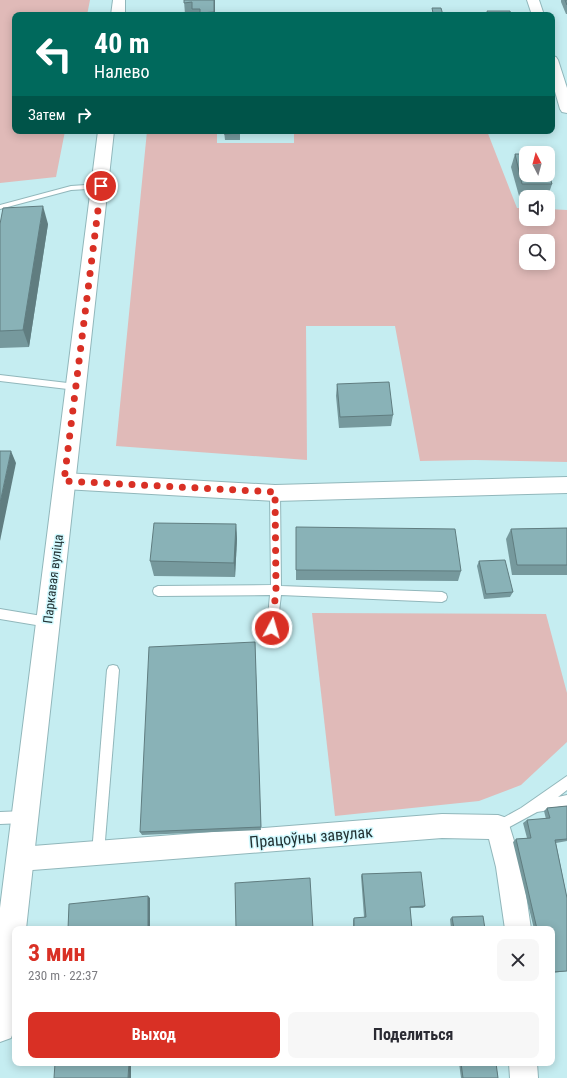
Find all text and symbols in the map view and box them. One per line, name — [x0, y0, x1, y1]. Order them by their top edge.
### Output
text: 40 m — [94, 27, 150, 60]
icon: left — [28, 28, 80, 80]
text: Налево — [94, 61, 150, 82]
icon: right — [73, 104, 95, 126]
text: Затем — [28, 106, 65, 124]
north arrow — [519, 146, 555, 182]
map controls — [519, 146, 555, 270]
pin — [84, 169, 118, 203]
icon: arrive — [90, 175, 112, 197]
button: sound — [519, 190, 555, 226]
button: search — [519, 234, 555, 270]
street label: Паркавая вуліца — [40, 534, 66, 624]
position arrow — [251, 607, 293, 649]
street label: Працоўны завулак — [249, 822, 374, 852]
text: 3 мин — [28, 939, 86, 967]
button: close — [497, 939, 539, 981]
text: 230 m · 22:37 — [28, 968, 98, 983]
button: Выход — [28, 1012, 280, 1058]
button: Поделиться — [288, 1012, 539, 1058]

